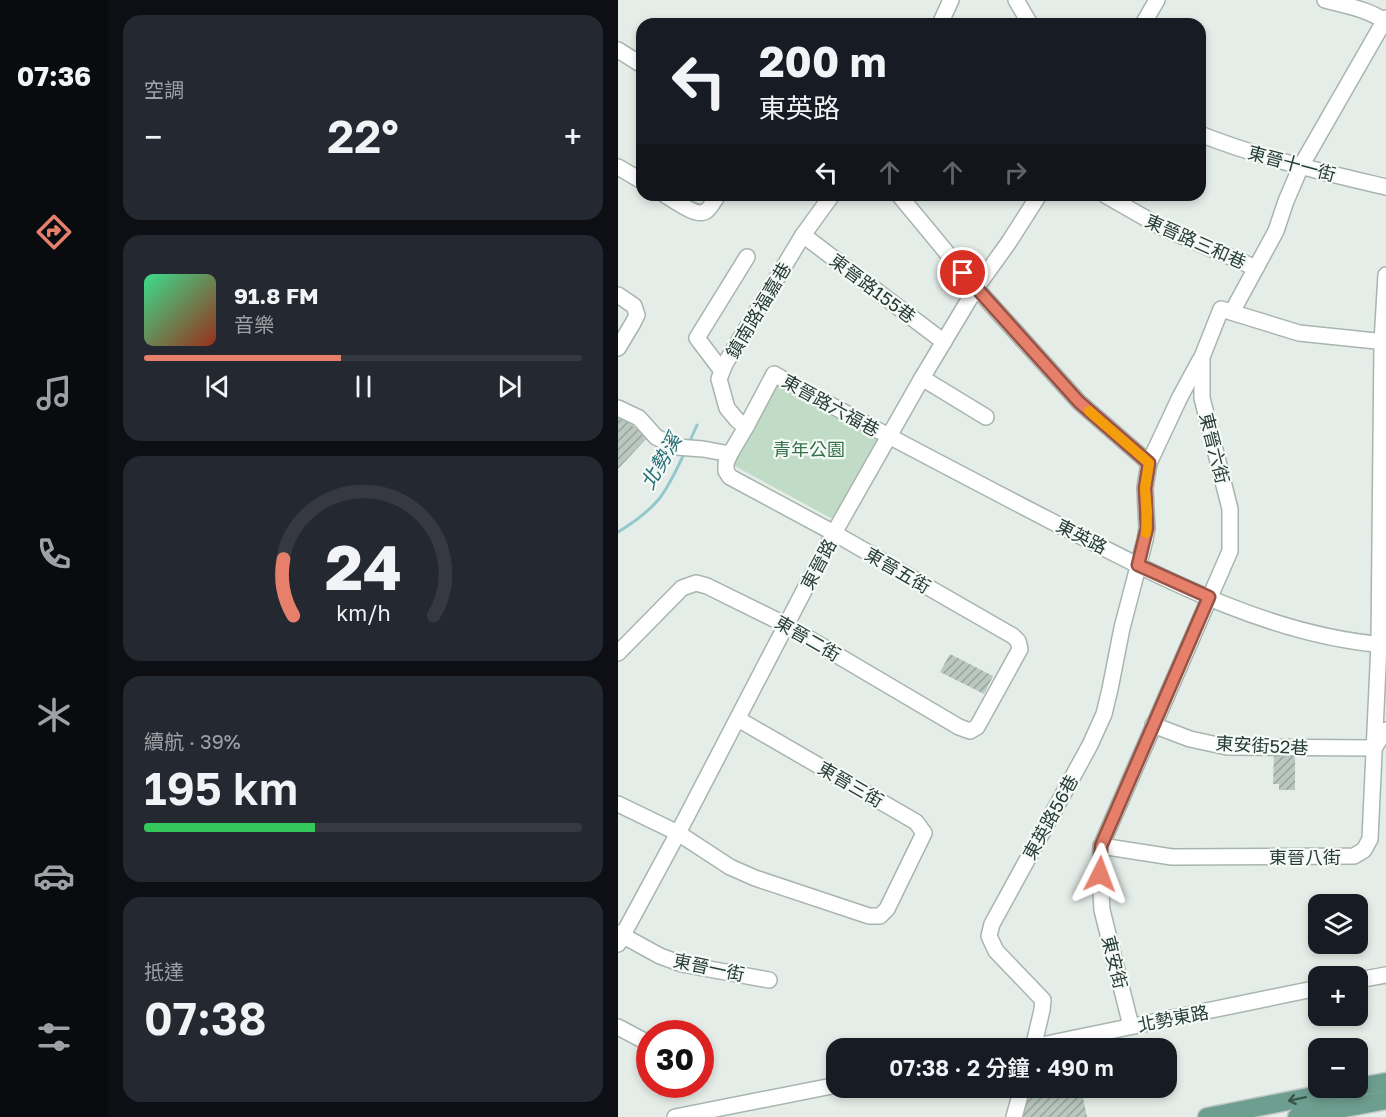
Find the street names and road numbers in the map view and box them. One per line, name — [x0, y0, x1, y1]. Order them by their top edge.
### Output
street label: 東晉十一街 — [1246, 141, 1338, 185]
street label: 東晉路三和巷 — [1142, 209, 1250, 273]
street label: 東晉路155巷 — [826, 249, 920, 327]
street label: 鎮南路福嘉巷 — [721, 258, 795, 362]
street label: 東晉路六福巷 — [778, 369, 884, 441]
street label: 東晉六街 — [1196, 410, 1234, 486]
street label: 東英路 — [1053, 514, 1111, 558]
street label: 東晉路 — [796, 535, 840, 593]
street label: 東晉五街 — [861, 542, 935, 598]
street label: 東晉二街 — [771, 610, 845, 666]
street label: 東安街52巷 — [1215, 732, 1309, 758]
street label: 東晉三街 — [814, 756, 888, 812]
street label: 東英路56巷 — [1018, 771, 1082, 863]
street label: 東晉八街 — [1269, 846, 1341, 868]
street label: 東安街 — [1098, 933, 1132, 991]
street label: 東晉一街 — [671, 949, 747, 985]
street label: 北勢東路 — [1136, 1000, 1210, 1036]

